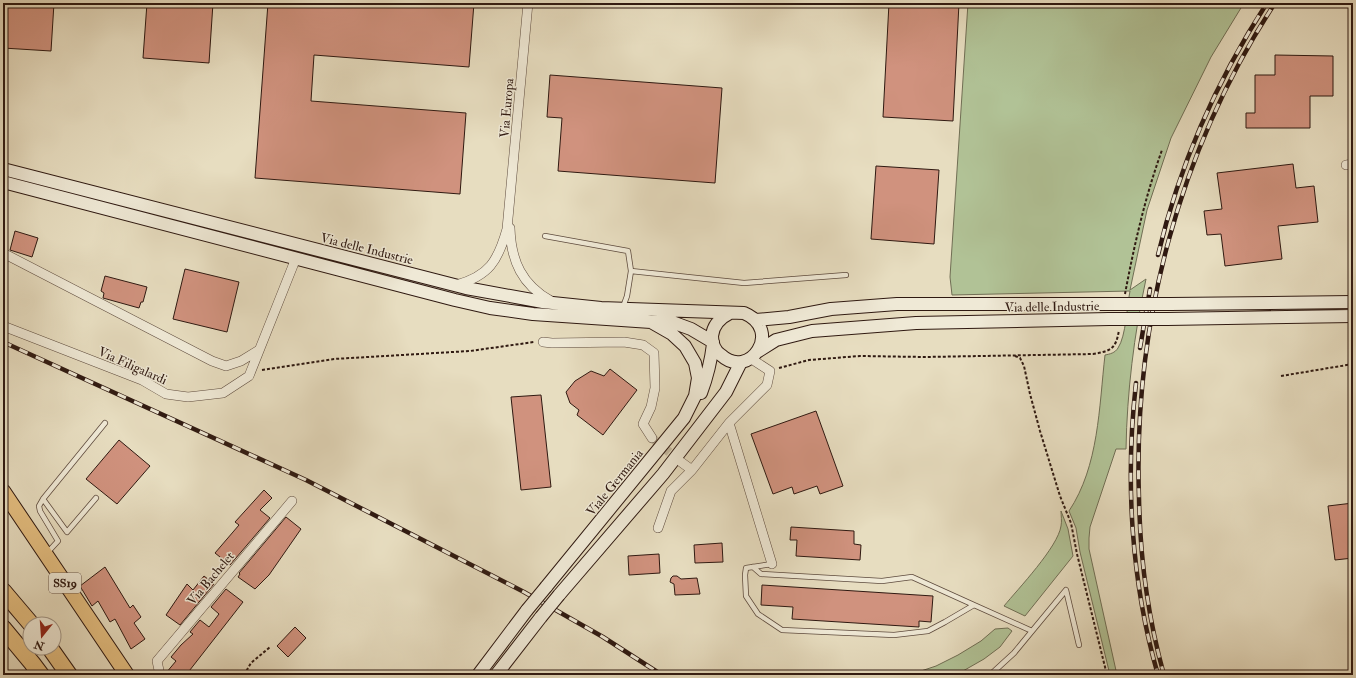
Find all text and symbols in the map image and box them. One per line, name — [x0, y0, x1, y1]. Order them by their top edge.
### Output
street label: Via Europa — [496, 77, 519, 139]
street label: Via delle Industrie — [319, 230, 415, 268]
street label: Via delle Industrie — [1005, 298, 1100, 316]
street label: Via Filigalardi — [96, 344, 170, 388]
street label: Viale Germania — [583, 445, 647, 519]
street label: Via Bachelet — [184, 549, 238, 609]
road number: SS19 — [49, 573, 81, 593]
north arrow — [22, 616, 62, 656]
text: N — [32, 637, 47, 653]

